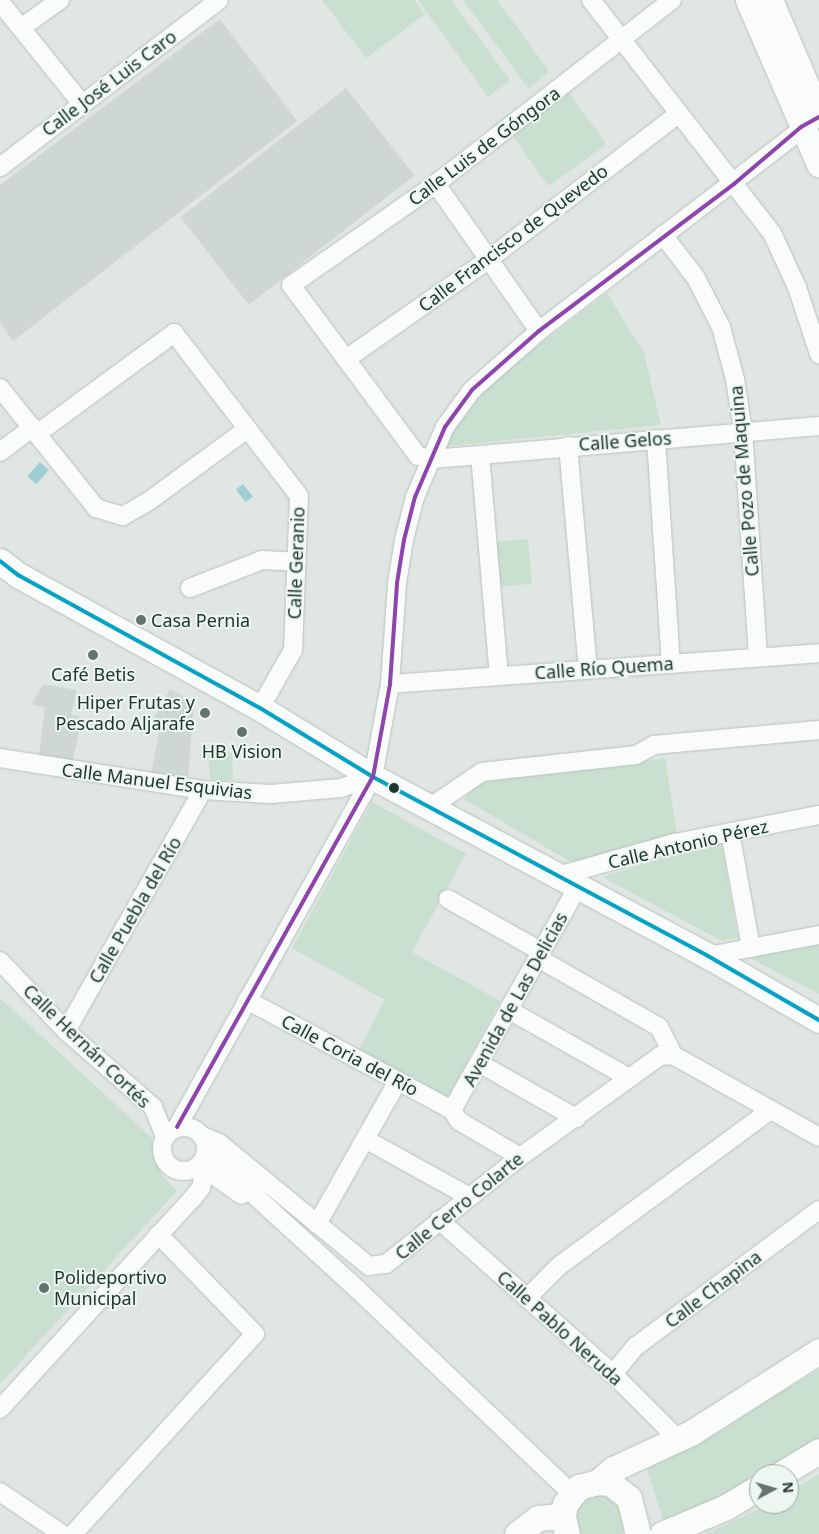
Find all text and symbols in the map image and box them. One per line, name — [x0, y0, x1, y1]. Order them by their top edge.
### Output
street label: Calle José Luis Caro — [37, 25, 181, 141]
street label: Calle Luis de Góngora — [404, 82, 564, 210]
street label: Calle Francisco de Quevedo — [414, 160, 612, 316]
street label: Calle Pozo de Maquina — [725, 385, 763, 577]
street label: Calle Gelos — [578, 427, 672, 455]
street label: Calle Geranio — [283, 506, 309, 620]
place label: Casa Pernia — [151, 609, 250, 631]
marker: Casa Pernia — [135, 614, 147, 626]
marker: Café Betis — [87, 649, 99, 661]
street label: Calle Río Quema — [534, 652, 674, 684]
place label: Café Betis — [51, 663, 135, 685]
place label: Hiper Frutas y Pescado Aljarafe — [56, 692, 195, 734]
marker: Hiper Frutas y Pescado Aljarafe — [199, 707, 211, 719]
marker: HB Vision — [236, 726, 248, 738]
place label: HB Vision — [202, 740, 282, 762]
street label: Calle Manuel Esquivias — [61, 759, 253, 803]
unlabelled marker — [389, 783, 399, 793]
street label: Calle Antonio Pérez — [606, 815, 770, 873]
street label: Calle Puebla del Río — [84, 833, 186, 987]
street label: Avenida de Las Delicias — [458, 908, 572, 1090]
street label: Calle Hernán Cortés — [19, 980, 155, 1112]
street label: Calle Coria del Río — [278, 1010, 422, 1100]
street label: Calle Cerro Colarte — [391, 1148, 527, 1264]
street label: Calle Chapina — [661, 1246, 765, 1332]
street label: Calle Pablo Neruda — [493, 1266, 627, 1390]
place label: Polideportivo Municipal — [54, 1267, 167, 1310]
marker: Polideportivo Municipal — [38, 1282, 50, 1294]
north arrow — [749, 1464, 799, 1514]
text: N — [778, 1481, 798, 1494]

